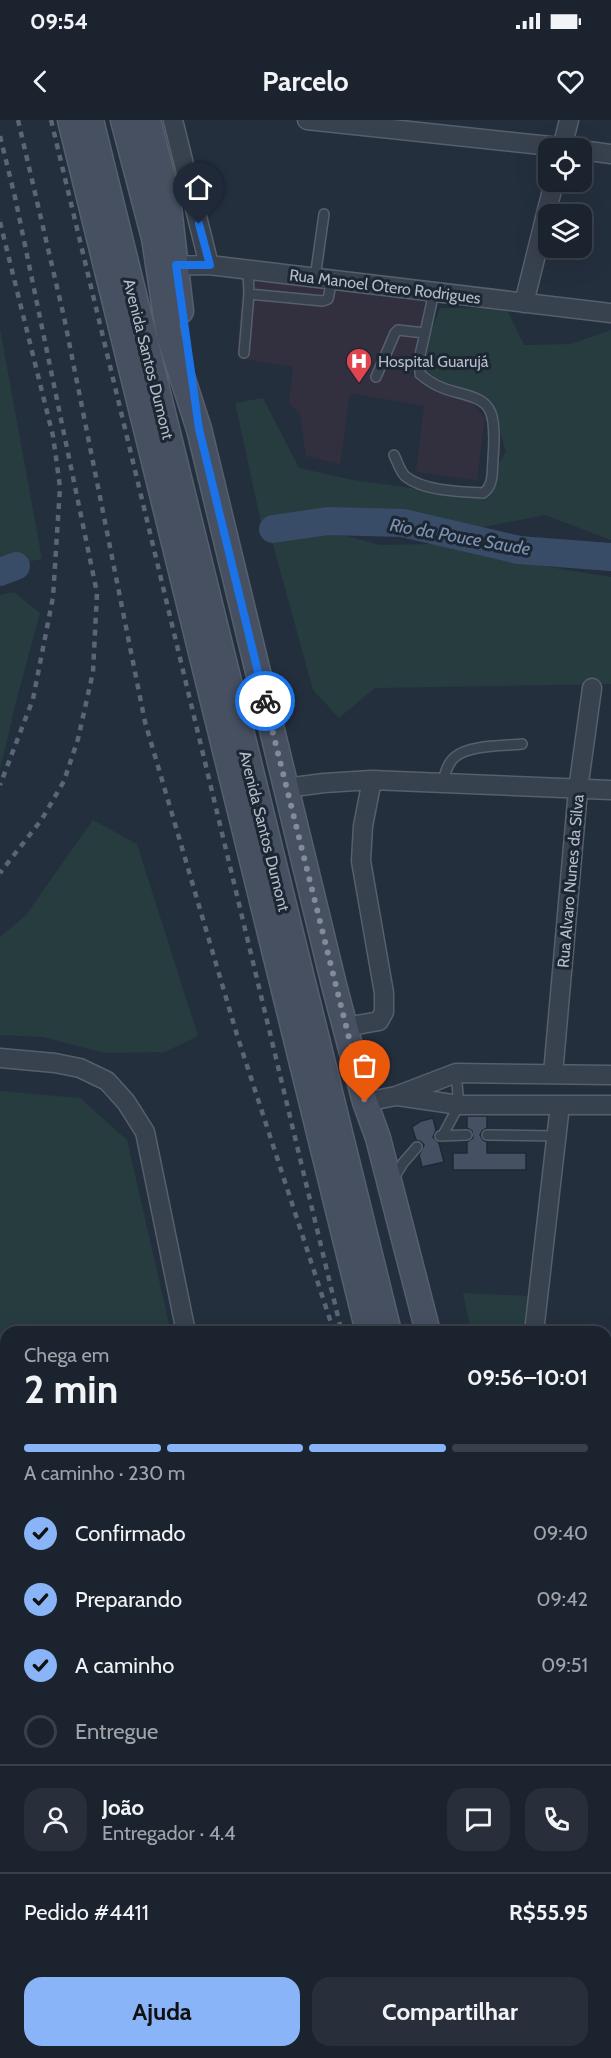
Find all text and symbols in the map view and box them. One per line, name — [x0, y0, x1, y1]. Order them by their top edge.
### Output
text: 09:54 — [30, 8, 88, 35]
icon: back — [24, 65, 57, 98]
text: Parcelo — [262, 65, 349, 98]
icon: heart — [554, 65, 587, 98]
map controls — [538, 138, 592, 258]
button: locate — [538, 138, 592, 192]
pin — [173, 162, 224, 224]
icon: home — [182, 171, 215, 204]
button: layers — [538, 204, 592, 258]
street label: Rua Manoel Otero Rodrigues — [288, 265, 482, 308]
street label: Avenida Santos Dumont — [119, 277, 178, 442]
hospital icon: Hospital Guarujá — [344, 346, 374, 384]
place label: Hospital Guarujá — [378, 352, 489, 371]
water label: Rio da Pouce Saude — [388, 514, 532, 560]
courier — [235, 671, 295, 731]
icon: bike — [249, 685, 282, 718]
street label: Avenida Santos Dumont — [235, 749, 294, 914]
street label: Rua Alvaro Nunes da Silva — [553, 793, 588, 969]
pin — [339, 1040, 390, 1102]
icon: bag — [348, 1049, 381, 1082]
text: Chega em — [24, 1343, 109, 1367]
text: 09:56–10:01 — [467, 1364, 588, 1391]
text: 2 min — [24, 1365, 118, 1413]
text: A caminho · 230 m — [24, 1461, 185, 1485]
icon: check — [24, 1517, 57, 1550]
text: Confirmado — [75, 1520, 186, 1547]
text: 09:40 — [533, 1521, 588, 1545]
icon: check — [24, 1583, 57, 1616]
text: Preparando — [75, 1586, 182, 1613]
text: 09:42 — [536, 1587, 588, 1611]
icon: check — [24, 1649, 57, 1682]
text: A caminho — [75, 1652, 174, 1679]
text: 09:51 — [541, 1653, 588, 1677]
text: Entregue — [75, 1718, 158, 1745]
button: person — [24, 1788, 87, 1851]
button: chat — [447, 1788, 510, 1851]
button: phone — [525, 1788, 588, 1851]
text: João — [102, 1794, 144, 1821]
text: Entregador · 4.4 — [102, 1821, 236, 1845]
text: Pedido #4411 — [24, 1899, 149, 1926]
text: R$55.95 — [509, 1899, 588, 1926]
button: Ajuda — [24, 1977, 300, 2046]
button: Compartilhar — [312, 1977, 588, 2046]

